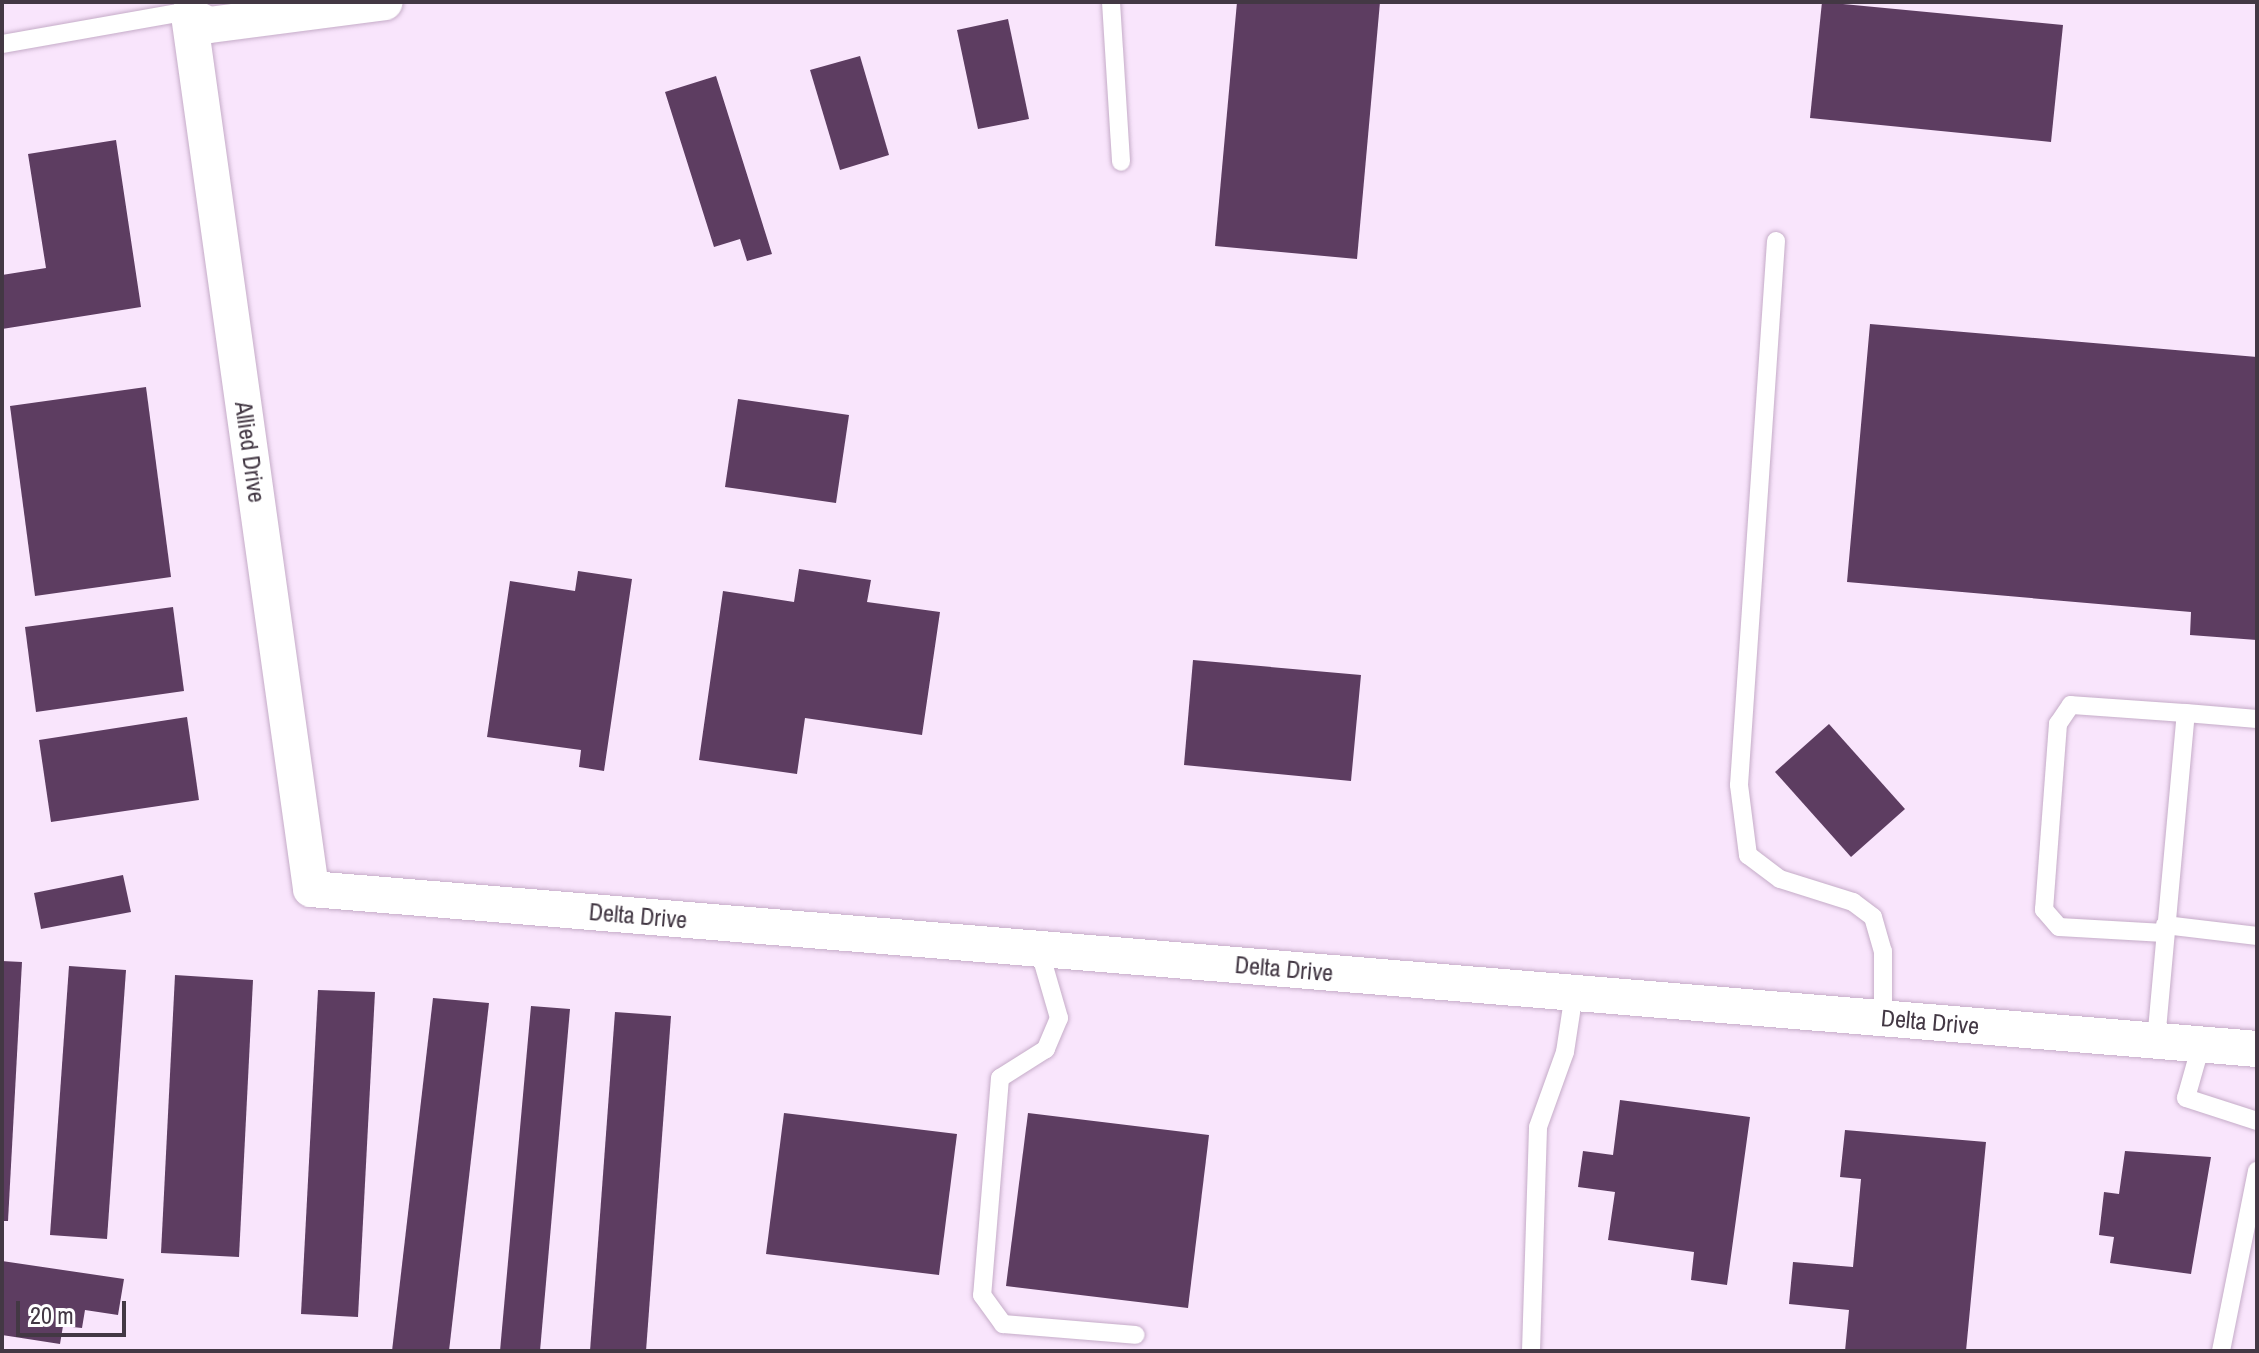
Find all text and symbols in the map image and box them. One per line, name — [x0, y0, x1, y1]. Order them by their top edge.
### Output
street label: Allied Drive — [229, 400, 271, 504]
street label: Delta Drive — [588, 897, 688, 935]
street label: Delta Drive — [1234, 950, 1334, 988]
street label: Delta Drive — [1880, 1003, 1980, 1041]
scale bar — [20, 1285, 130, 1335]
text: 20 m — [30, 1299, 74, 1331]

